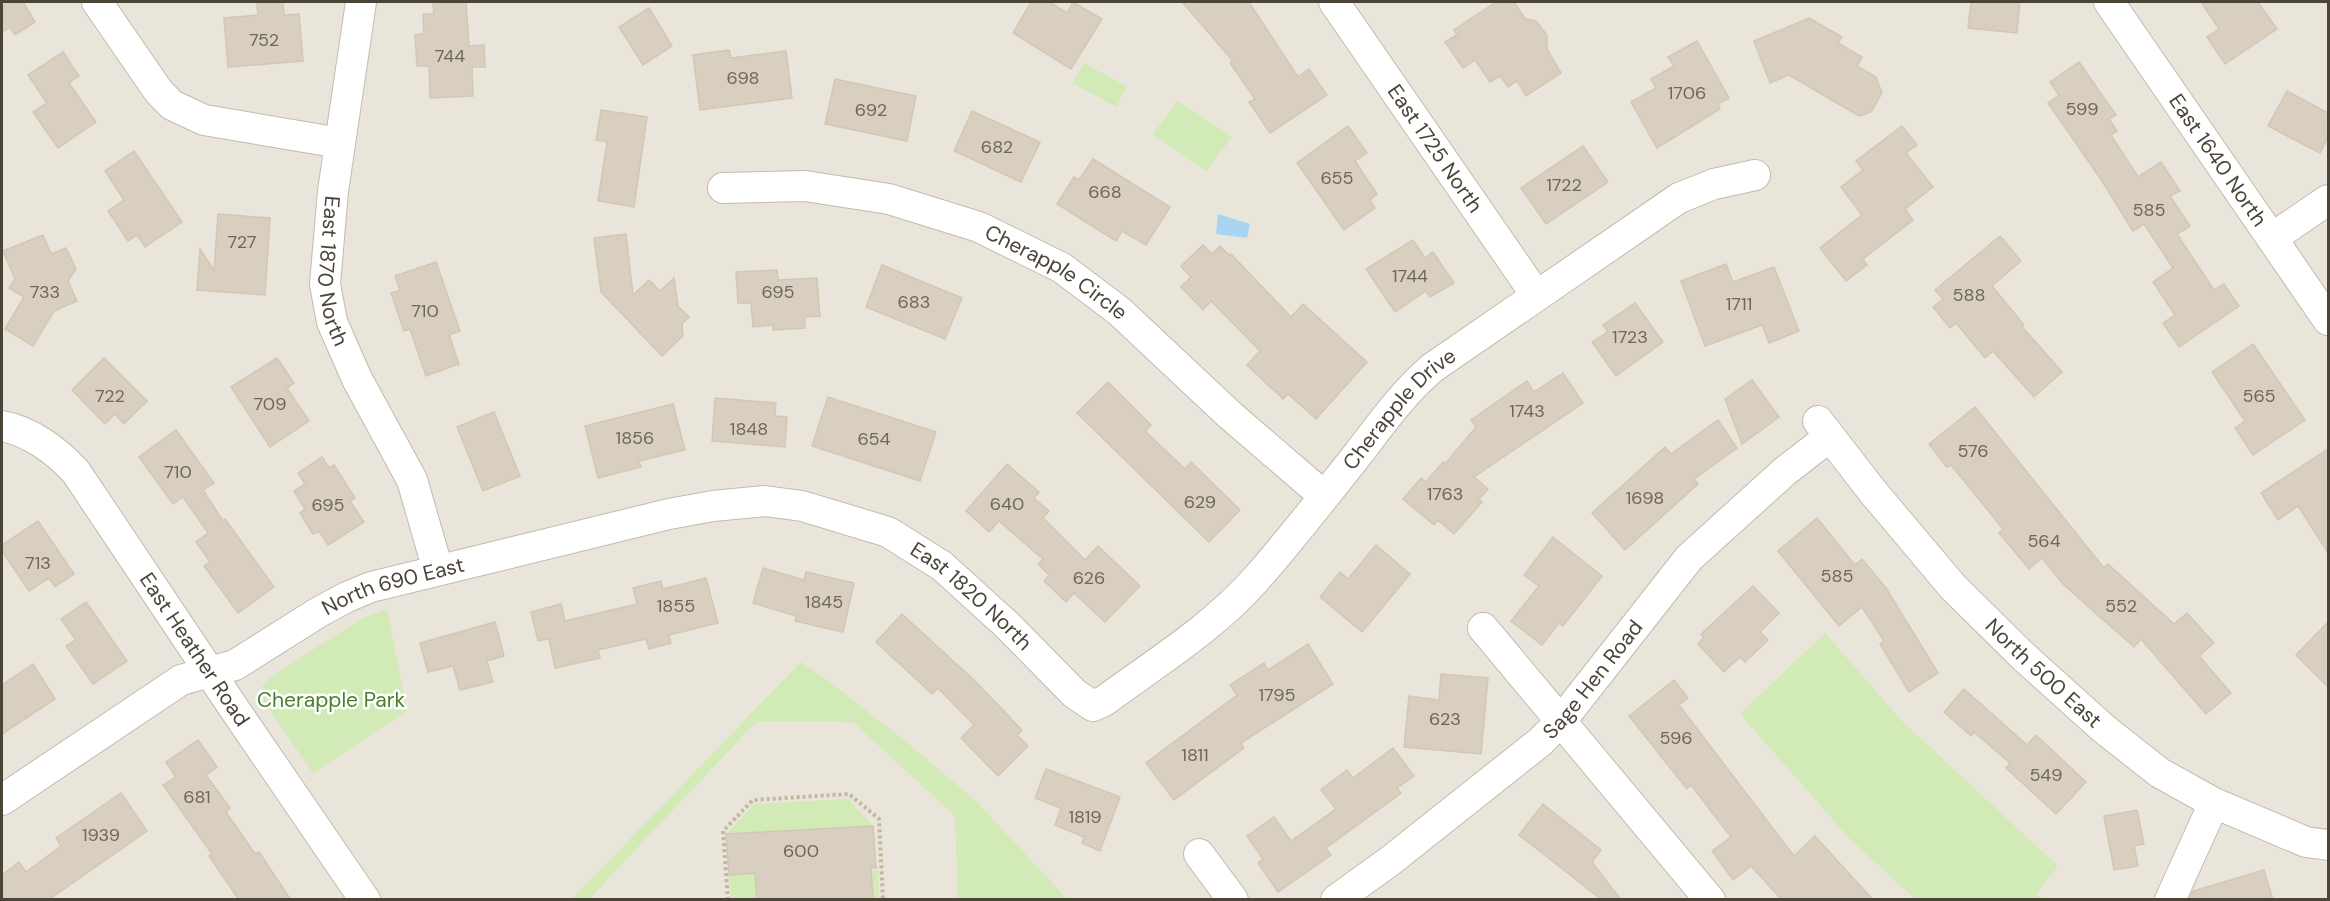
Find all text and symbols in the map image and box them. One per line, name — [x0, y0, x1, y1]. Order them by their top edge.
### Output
house number: 752 — [249, 28, 279, 52]
house number: 744 — [435, 44, 465, 68]
house number: 698 — [727, 66, 759, 90]
street label: East 1725 North — [1381, 79, 1489, 218]
house number: 1706 — [1668, 81, 1706, 105]
street label: East 1640 North — [2162, 88, 2273, 232]
house number: 599 — [2065, 97, 2099, 121]
house number: 692 — [855, 98, 887, 122]
house number: 682 — [981, 135, 1013, 159]
house number: 655 — [1321, 166, 1353, 190]
house number: 1722 — [1546, 173, 1582, 197]
house number: 668 — [1088, 180, 1122, 204]
street label: East 1870 North — [311, 195, 355, 350]
house number: 585 — [2133, 198, 2165, 222]
street label: Cherapple Circle — [980, 218, 1134, 326]
house number: 727 — [228, 230, 256, 254]
house number: 1744 — [1392, 264, 1428, 288]
house number: 733 — [30, 280, 60, 304]
house number: 695 — [761, 280, 795, 304]
house number: 588 — [1953, 283, 1985, 307]
house number: 683 — [898, 290, 930, 314]
house number: 1711 — [1726, 292, 1752, 316]
house number: 710 — [411, 299, 439, 323]
house number: 1723 — [1612, 325, 1648, 349]
street label: Cherapple Drive — [1337, 342, 1462, 476]
house number: 722 — [95, 384, 125, 408]
house number: 565 — [2243, 384, 2275, 408]
house number: 709 — [254, 392, 286, 416]
house number: 1743 — [1509, 399, 1545, 423]
house number: 1848 — [730, 417, 768, 441]
house number: 1856 — [616, 426, 654, 450]
house number: 654 — [858, 427, 890, 451]
house number: 576 — [1957, 439, 1989, 463]
house number: 710 — [164, 460, 192, 484]
house number: 1763 — [1427, 482, 1463, 506]
house number: 1698 — [1626, 486, 1664, 510]
house number: 629 — [1184, 490, 1216, 514]
house number: 640 — [990, 492, 1024, 516]
house number: 695 — [311, 493, 345, 517]
house number: 564 — [2027, 529, 2061, 553]
street label: East 1820 North — [905, 536, 1038, 656]
house number: 713 — [25, 551, 51, 575]
street label: North 690 East — [317, 551, 467, 622]
house number: 585 — [1821, 564, 1853, 588]
house number: 626 — [1073, 566, 1105, 590]
street label: East Heather Road — [133, 567, 256, 732]
house number: 1845 — [805, 590, 843, 614]
house number: 1855 — [657, 594, 695, 618]
house number: 552 — [2105, 594, 2137, 618]
street label: North 500 East — [1979, 612, 2108, 734]
street label: Sage Hen Road — [1537, 614, 1649, 745]
house number: 1795 — [1258, 683, 1296, 707]
park label: Cherapple Park — [257, 686, 406, 714]
house number: 623 — [1429, 707, 1461, 731]
house number: 596 — [1659, 726, 1693, 750]
house number: 1811 — [1181, 743, 1209, 767]
house number: 549 — [2029, 763, 2063, 787]
house number: 681 — [183, 785, 211, 809]
house number: 1819 — [1068, 805, 1102, 829]
house number: 1939 — [82, 823, 120, 847]
house number: 600 — [783, 839, 819, 863]

